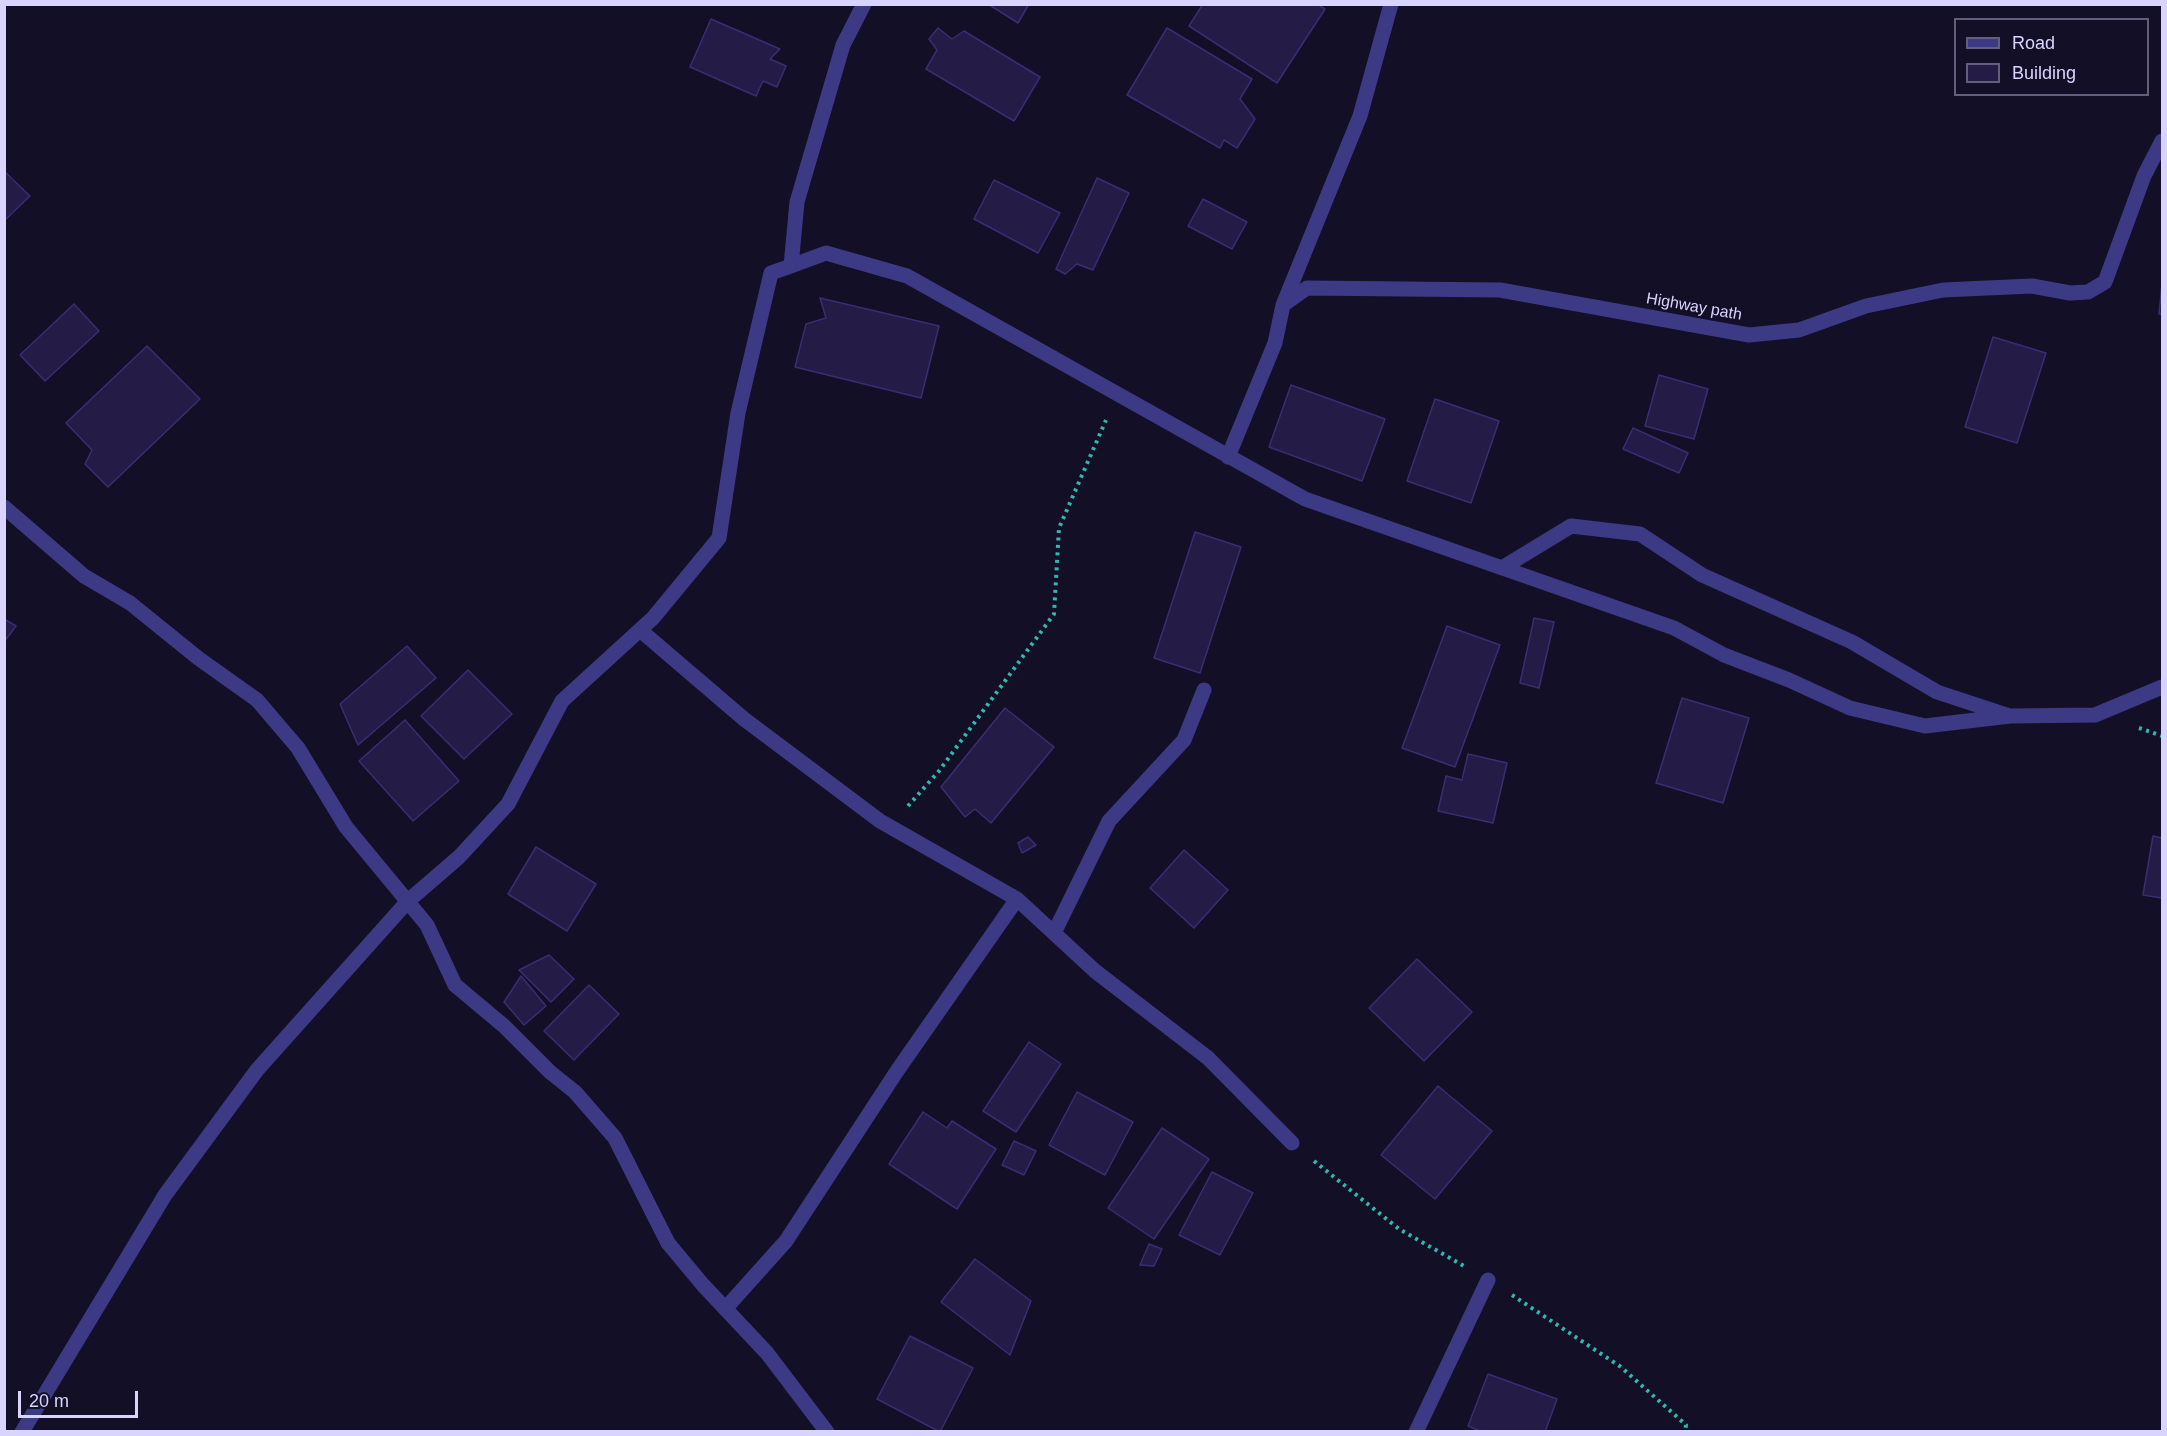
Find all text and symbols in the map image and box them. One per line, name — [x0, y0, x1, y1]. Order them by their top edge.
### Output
legend — [1954, 18, 2149, 96]
text: Road — [2012, 33, 2055, 53]
text: Building — [2012, 63, 2076, 83]
street label: Highway path — [1645, 289, 1743, 325]
scale bar — [21, 1379, 141, 1417]
text: 20 m — [29, 1391, 69, 1411]

